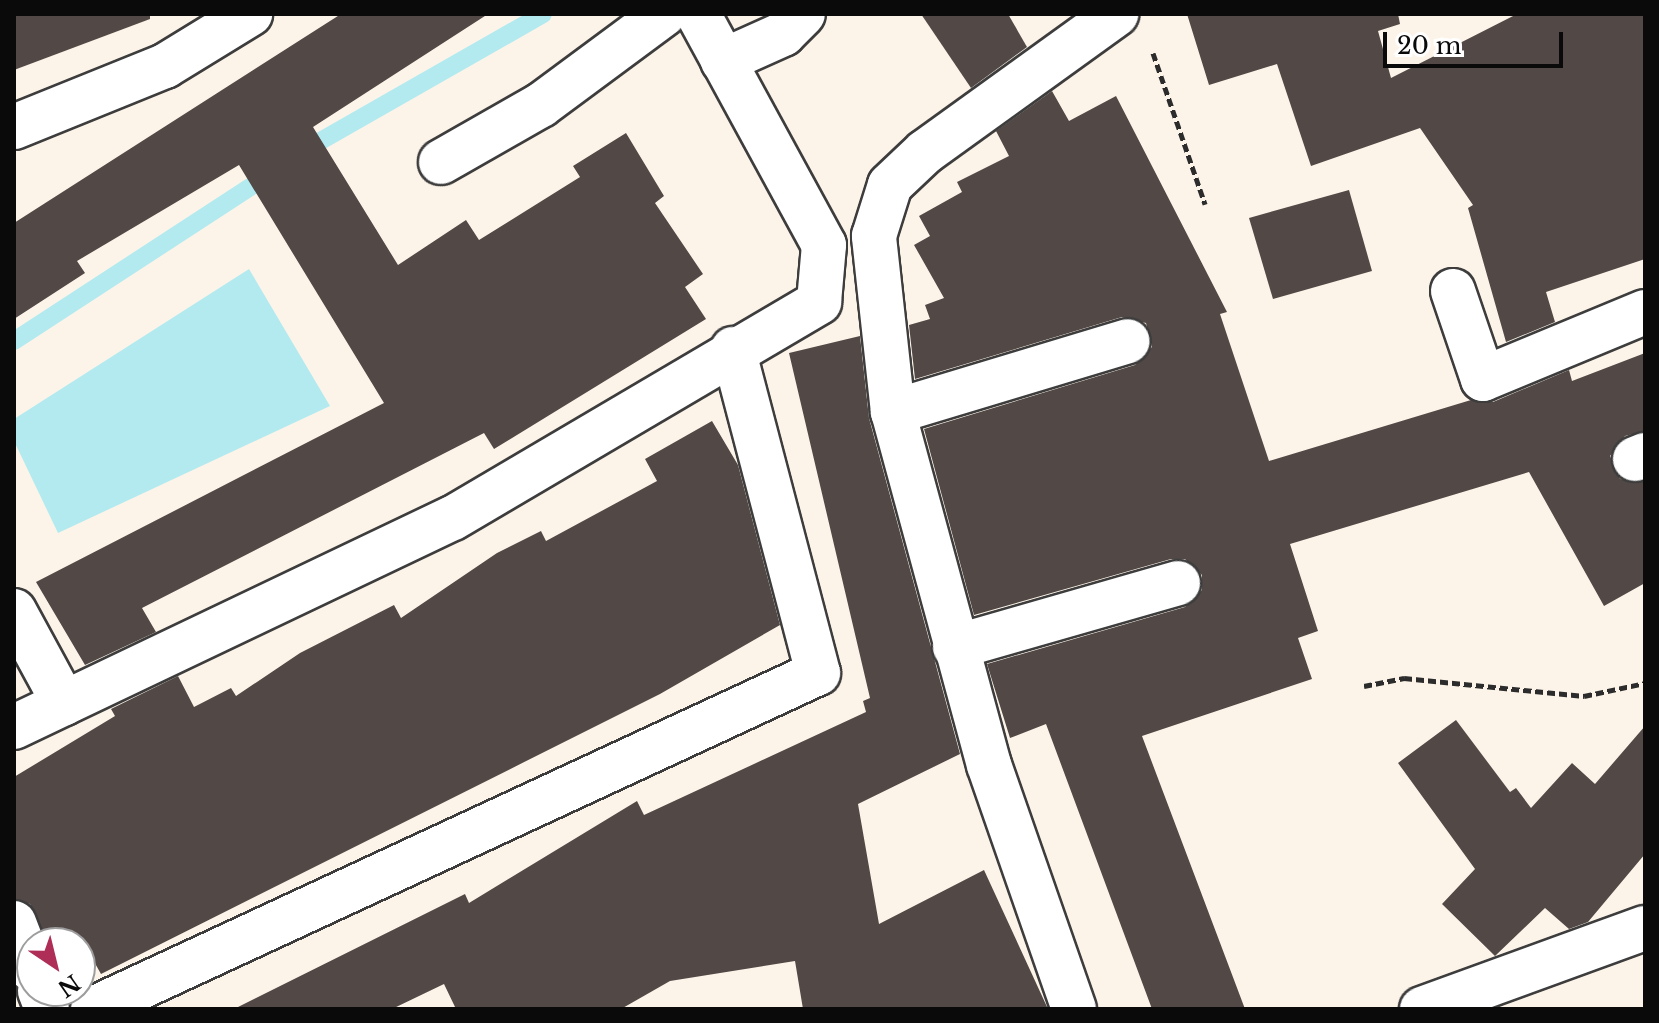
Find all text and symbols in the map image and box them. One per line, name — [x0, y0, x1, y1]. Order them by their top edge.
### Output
scale bar — [1387, 16, 1567, 66]
text: 20 m — [1397, 31, 1462, 60]
north arrow — [16, 927, 96, 1007]
text: N — [53, 968, 85, 1002]

